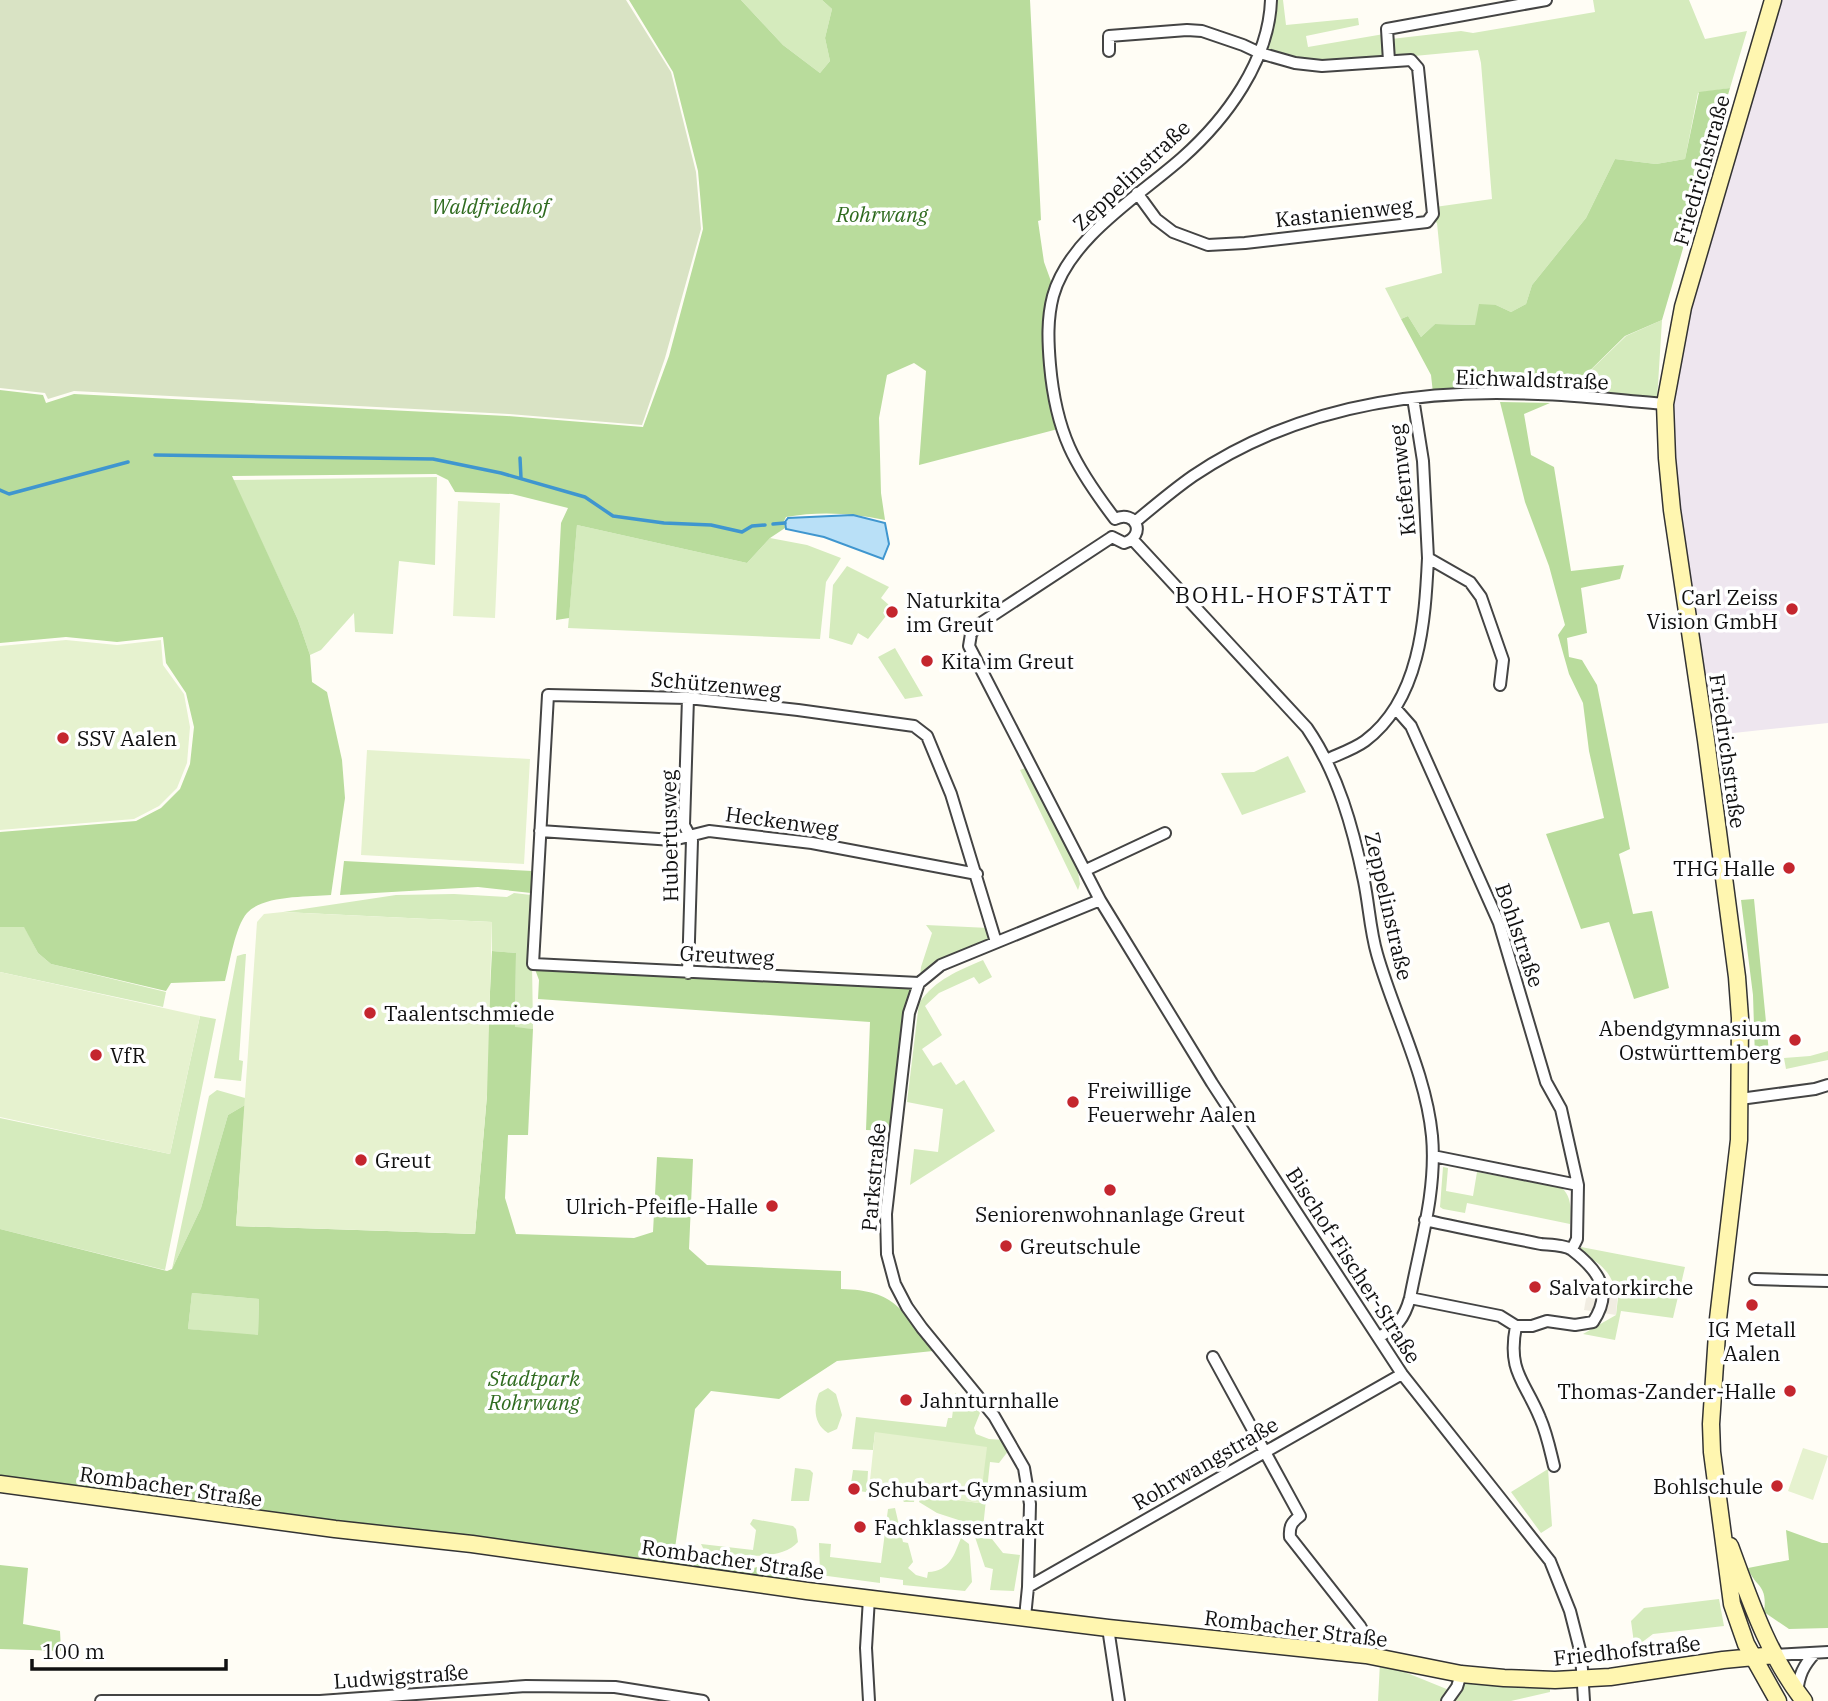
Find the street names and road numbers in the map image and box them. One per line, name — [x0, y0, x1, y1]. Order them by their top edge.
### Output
street label: Friedrichstraße — [1666, 91, 1736, 249]
street label: Zeppelinstraße — [1066, 113, 1196, 237]
street label: Kastanienweg — [1274, 191, 1415, 233]
street label: Eichwaldstraße — [1455, 362, 1609, 396]
street label: Kiefernweg — [1382, 422, 1422, 537]
street label: Schützenweg — [650, 664, 783, 704]
street label: Friedrichstraße — [1703, 672, 1753, 830]
street label: Hubertusweg — [654, 769, 684, 902]
street label: Heckenweg — [724, 799, 841, 843]
street label: Zeppelinstraße — [1358, 829, 1420, 983]
street label: Bohlstraße — [1489, 879, 1551, 991]
street label: Greutweg — [679, 939, 776, 971]
street label: Parkstraße — [854, 1122, 892, 1232]
street label: Bischof-Fischer-Straße — [1280, 1162, 1428, 1368]
street label: Rohrwangstraße — [1127, 1410, 1283, 1516]
street label: Rombacher Straße — [78, 1459, 264, 1513]
street label: Rombacher Straße — [640, 1532, 826, 1586]
street label: Rombacher Straße — [1203, 1603, 1389, 1653]
street label: Friedhofstraße — [1552, 1628, 1702, 1672]
street label: Ludwigstraße — [332, 1657, 470, 1695]

